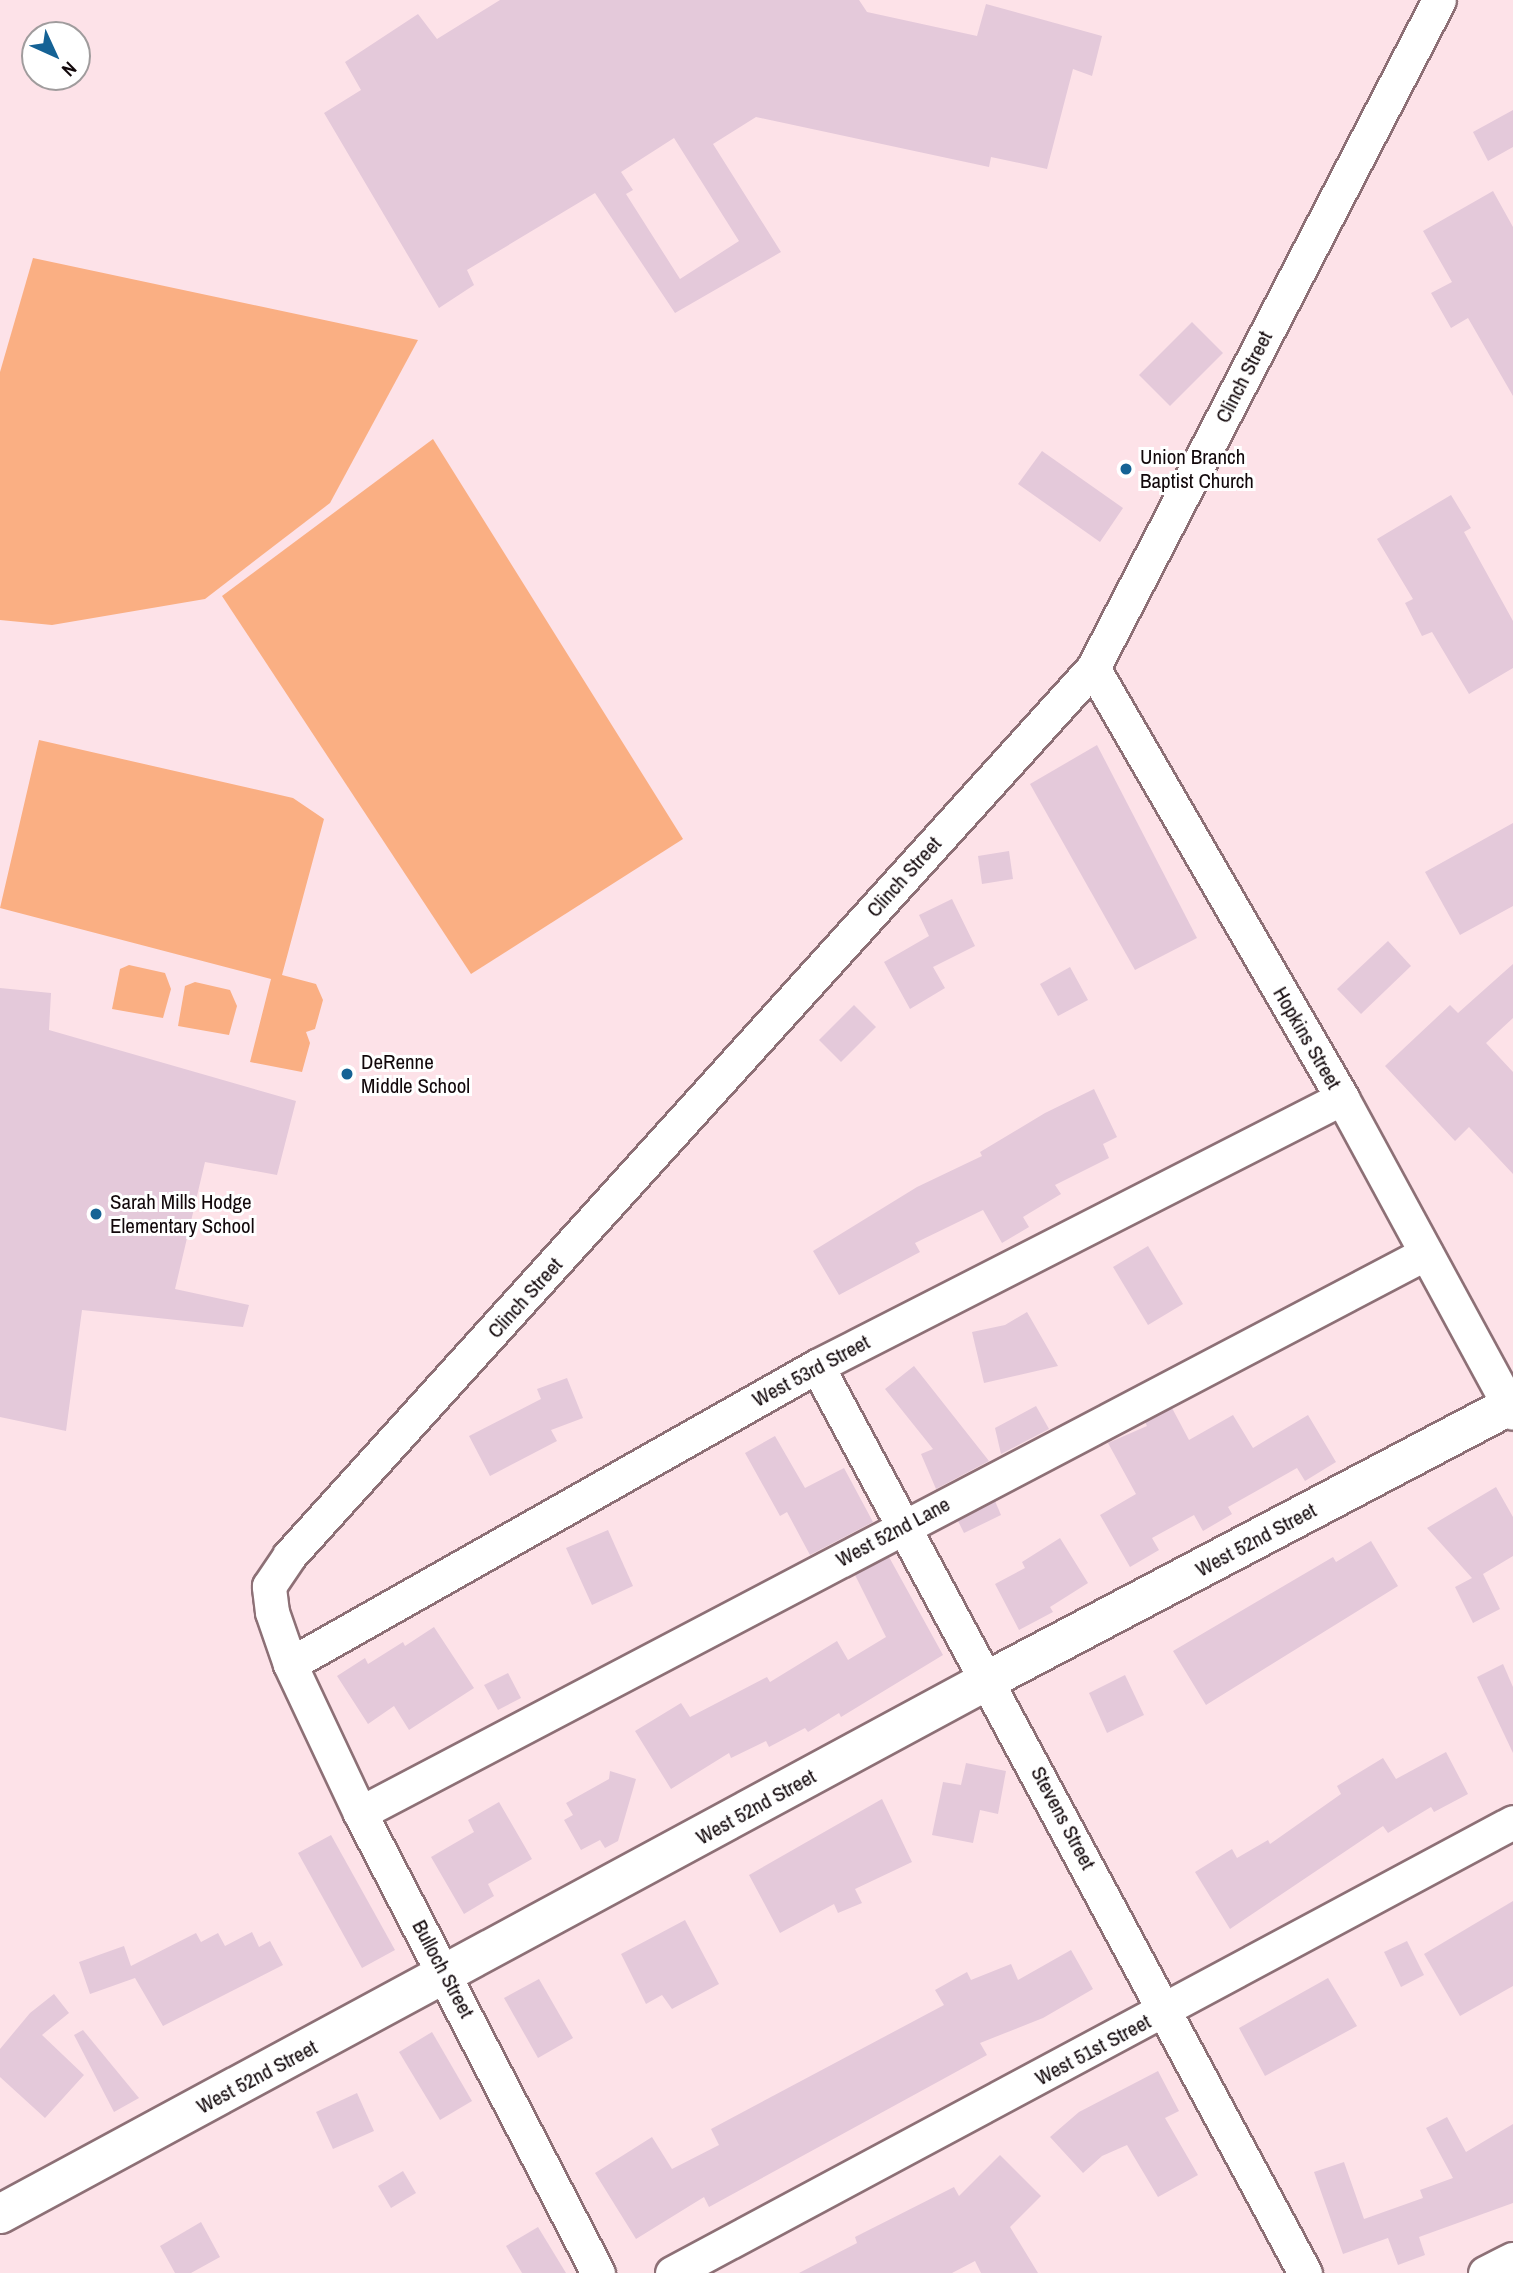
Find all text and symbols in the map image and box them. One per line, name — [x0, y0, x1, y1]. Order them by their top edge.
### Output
north arrow — [21, 21, 91, 91]
text: N — [56, 56, 83, 83]
street label: Clinch Street — [1210, 327, 1278, 427]
place label: Union Branch Baptist Church — [1140, 444, 1254, 494]
marker: Union Branch Baptist Church — [1118, 461, 1134, 477]
street label: Clinch Street — [861, 832, 947, 922]
street label: Hopkins Street — [1268, 982, 1346, 1094]
place label: DeRenne Middle School — [361, 1049, 470, 1099]
marker: DeRenne Middle School — [339, 1066, 355, 1082]
place label: Sarah Mills Hodge Elementary School — [110, 1189, 255, 1239]
marker: Sarah Mills Hodge Elementary School — [88, 1206, 104, 1222]
street label: Clinch Street — [482, 1253, 568, 1343]
street label: West 53rd Street — [748, 1330, 874, 1412]
street label: West 52nd Lane — [832, 1492, 954, 1572]
street label: West 52nd Street — [1191, 1498, 1321, 1582]
street label: Stevens Street — [1025, 1762, 1101, 1874]
street label: West 52nd Street — [692, 1764, 820, 1850]
street label: Bulloch Street — [407, 1916, 479, 2022]
street label: West 51st Street — [1031, 2009, 1155, 2091]
street label: West 52nd Street — [192, 2035, 322, 2119]

